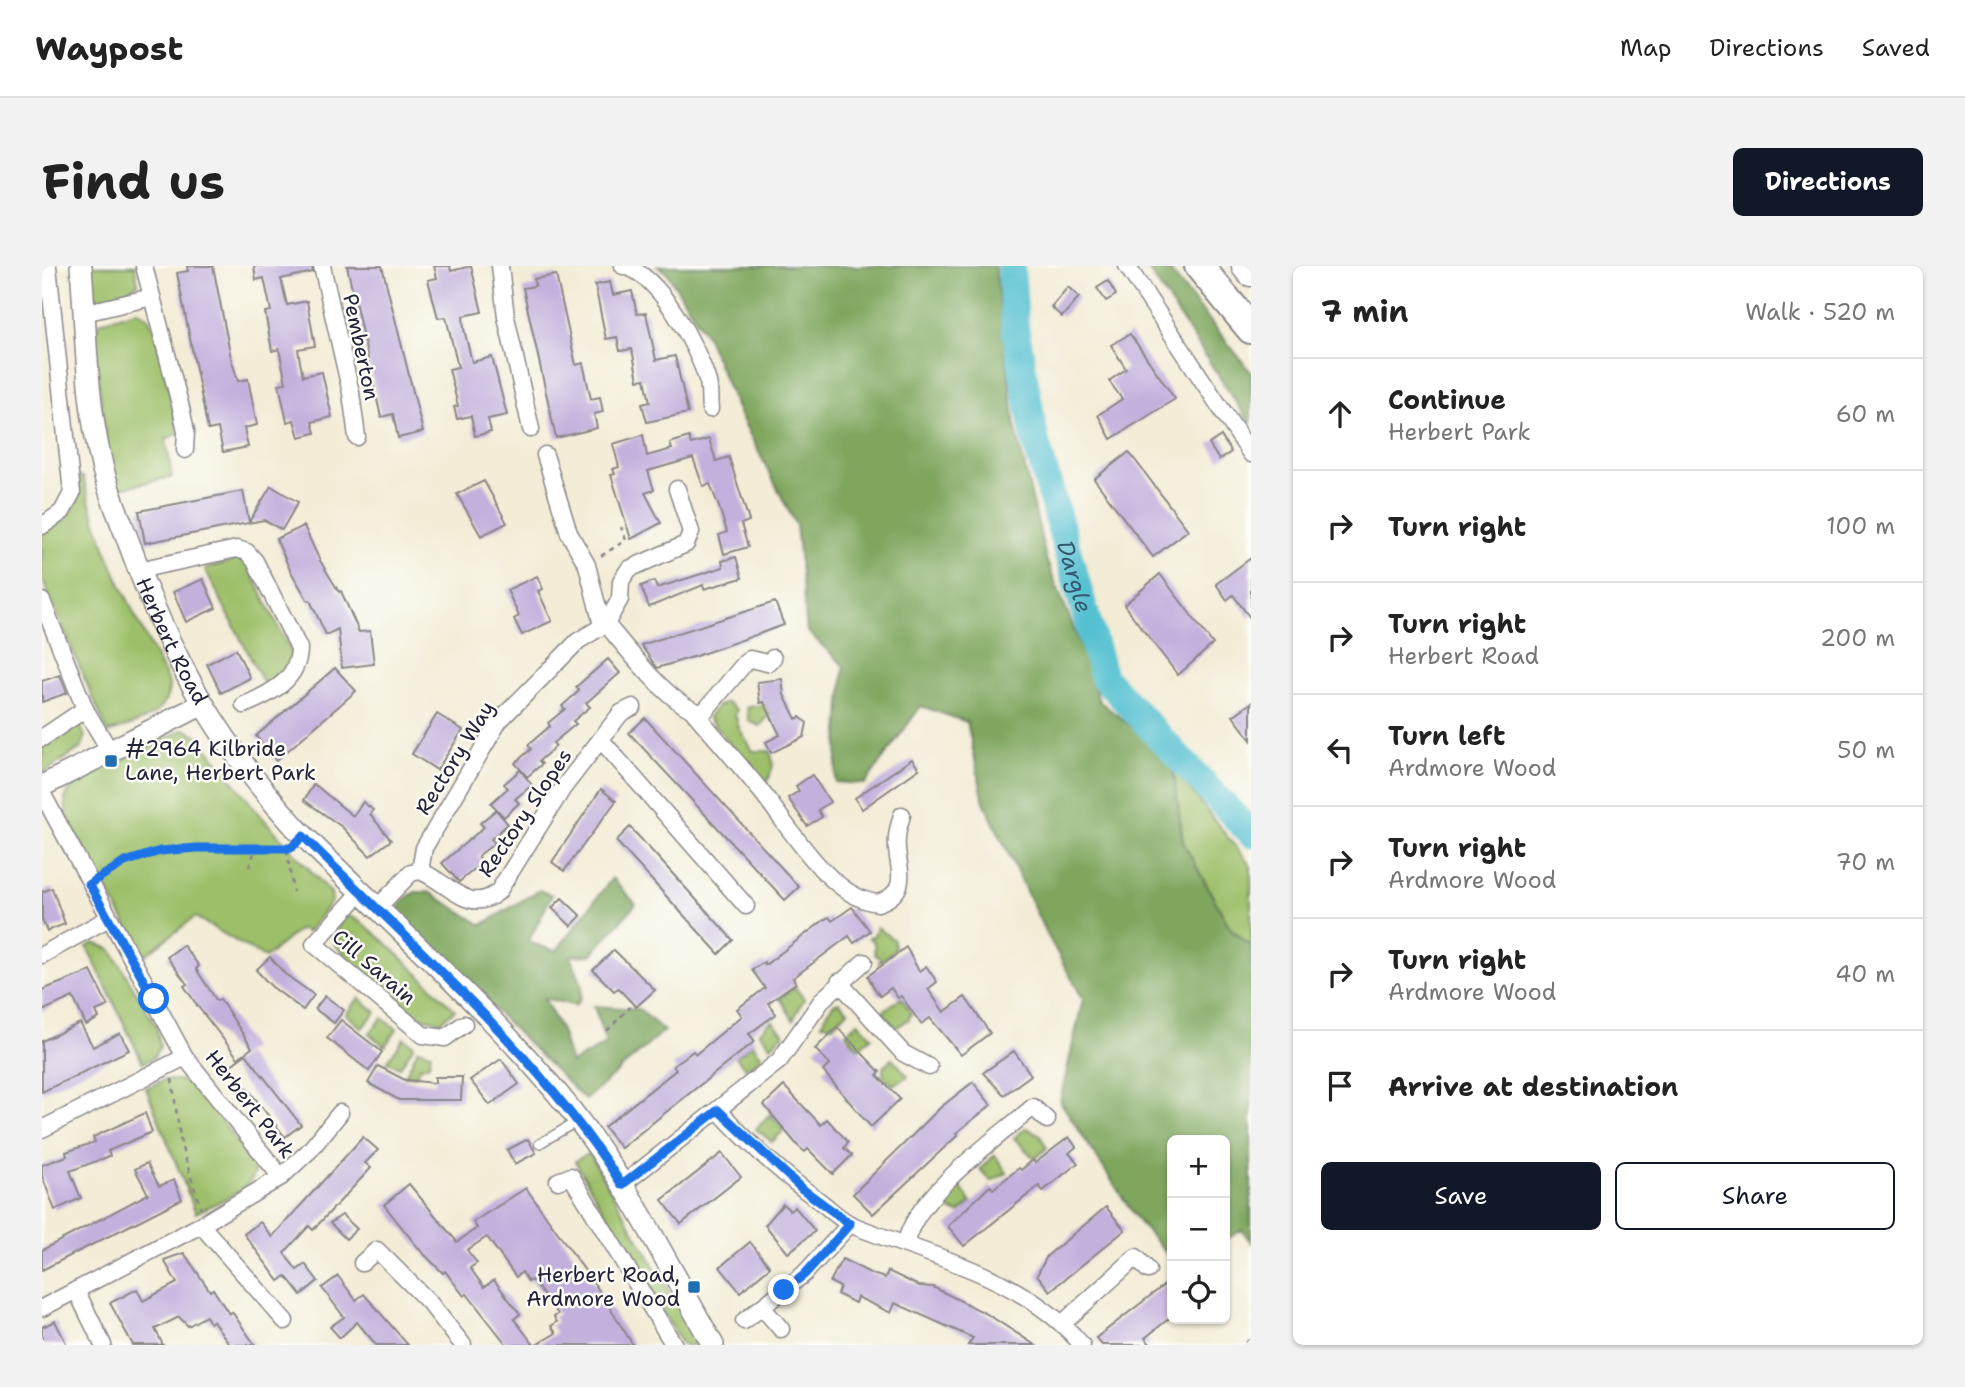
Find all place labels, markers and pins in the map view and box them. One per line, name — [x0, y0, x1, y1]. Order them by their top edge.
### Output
place label: #2964 Kilbride Lane, Herbert Park — [125, 735, 316, 787]
marker: #2964 Kilbride Lane, Herbert Park — [103, 753, 119, 769]
place label: Herbert Road, Ardmore Wood — [526, 1261, 680, 1313]
marker: Herbert Road, Ardmore Wood — [686, 1279, 702, 1295]

